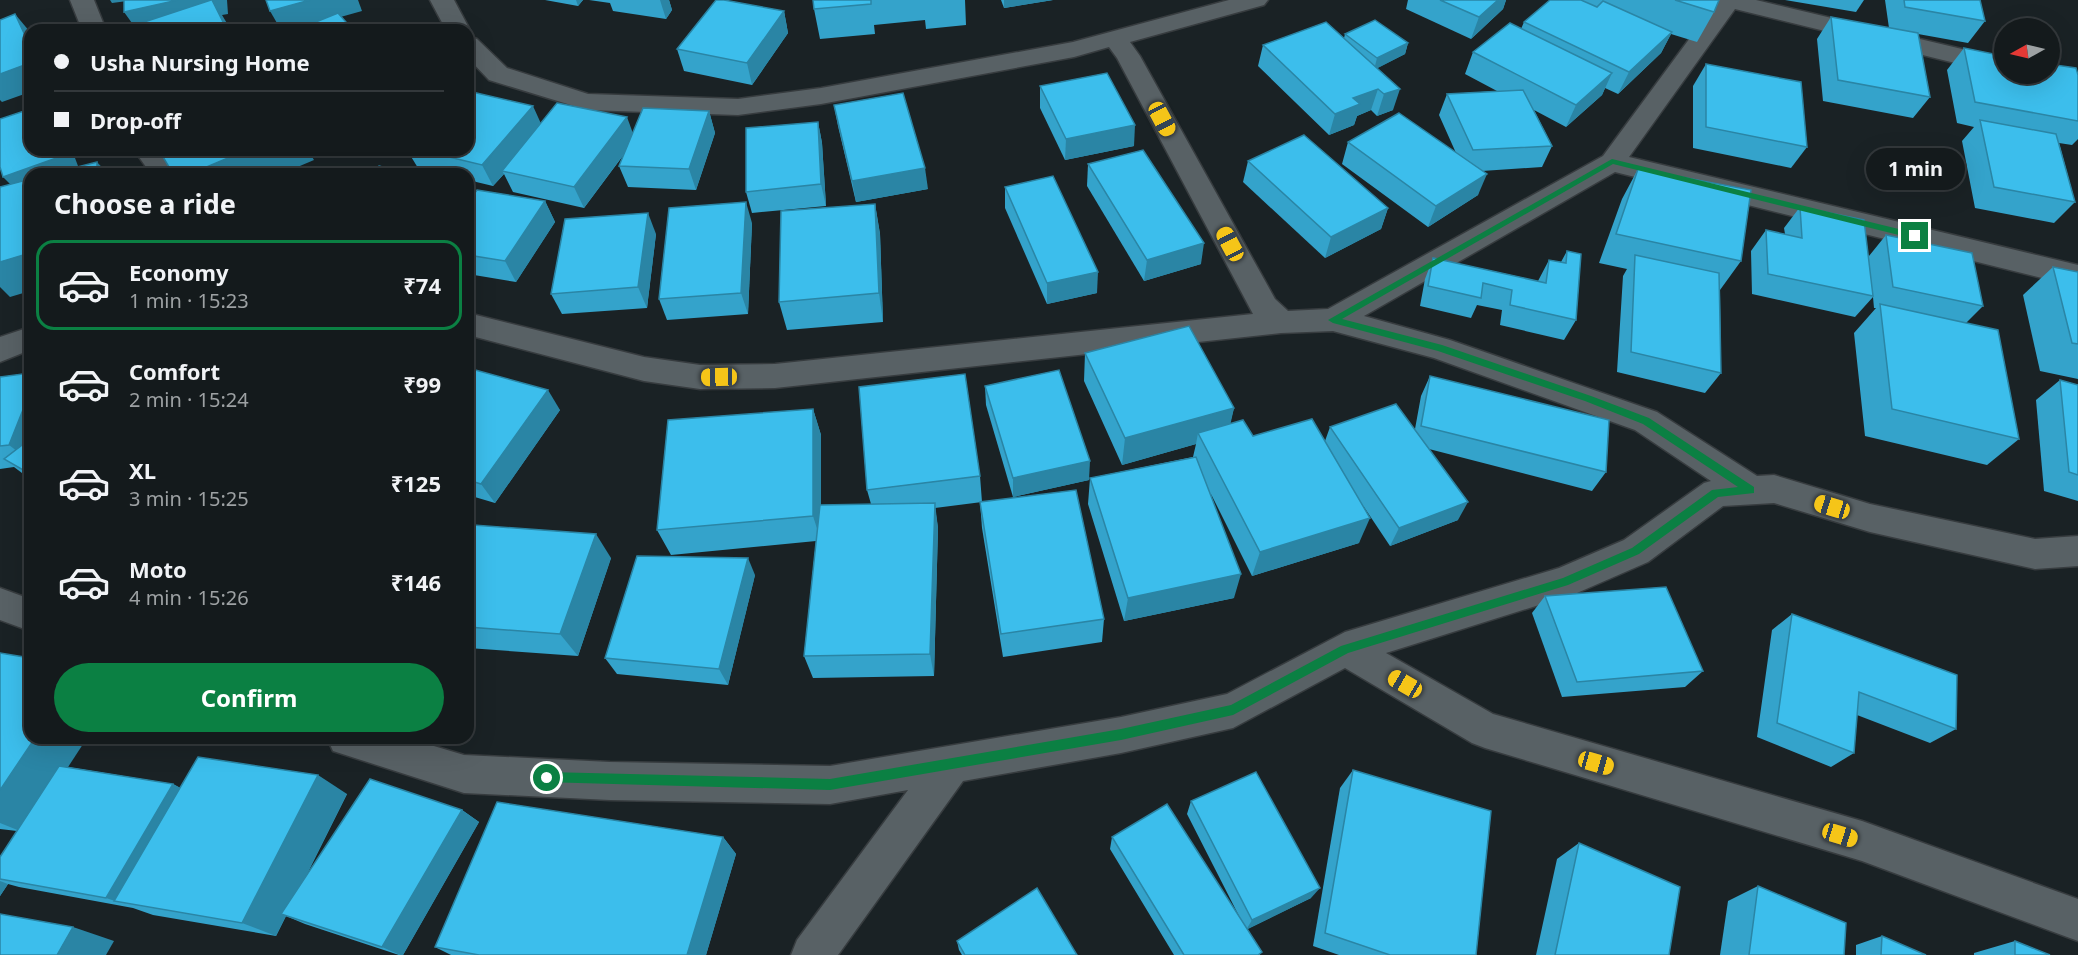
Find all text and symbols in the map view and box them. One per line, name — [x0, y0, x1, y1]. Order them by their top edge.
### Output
north arrow — [1994, 18, 2060, 84]
map controls — [1994, 18, 2060, 84]
text: Usha Nursing Home — [90, 47, 310, 77]
car — [1146, 99, 1178, 139]
text: Drop-off — [90, 105, 181, 135]
callout: 1 min — [1866, 149, 1964, 191]
text: 1 min — [1888, 155, 1943, 182]
text: Choose a ride — [54, 185, 236, 222]
route end — [1901, 222, 1928, 249]
car — [1214, 224, 1246, 264]
text: Economy — [129, 257, 228, 287]
icon: car — [57, 258, 111, 312]
text: ₹74 — [403, 270, 441, 300]
text: 1 min · 15:23 — [129, 287, 249, 314]
text: Comfort — [129, 356, 220, 386]
icon: car — [57, 357, 111, 411]
car — [701, 368, 737, 386]
text: ₹99 — [403, 369, 441, 399]
text: 2 min · 15:24 — [129, 386, 249, 413]
text: XL — [129, 455, 156, 485]
icon: car — [57, 456, 111, 510]
text: ₹125 — [391, 468, 441, 498]
text: 3 min · 15:25 — [129, 485, 249, 512]
car — [1812, 493, 1852, 521]
text: Moto — [129, 554, 187, 584]
icon: car — [57, 555, 111, 609]
text: ₹146 — [391, 567, 441, 597]
text: 4 min · 15:26 — [129, 584, 249, 611]
button: Confirm — [54, 663, 444, 732]
car — [1385, 667, 1425, 701]
car — [1576, 749, 1616, 777]
route start — [533, 764, 560, 791]
car — [1820, 821, 1860, 849]

